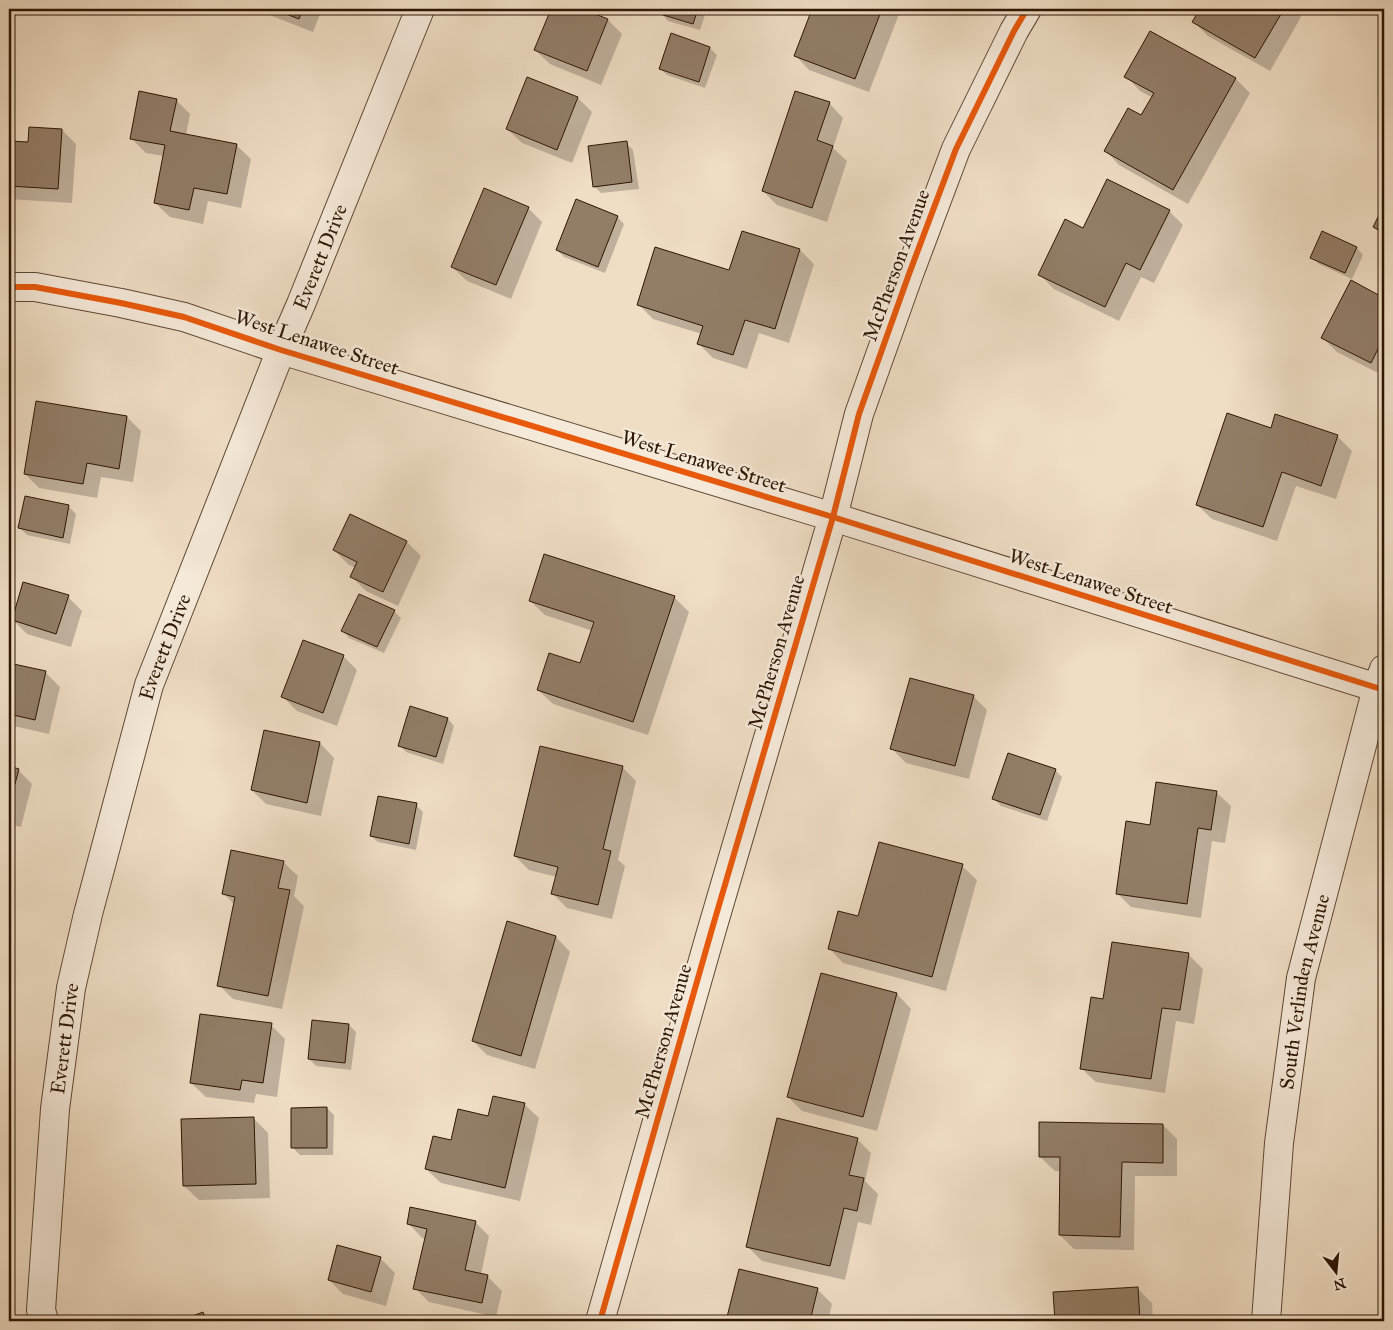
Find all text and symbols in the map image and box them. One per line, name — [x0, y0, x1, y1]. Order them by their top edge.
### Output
street label: McPherson Avenue — [857, 186, 935, 344]
street label: Everett Drive — [288, 200, 352, 313]
street label: West Lenawee Street — [232, 304, 402, 380]
street label: West Lenawee Street — [619, 425, 789, 497]
street label: West Lenawee Street — [1006, 543, 1176, 619]
street label: McPherson Avenue — [742, 572, 810, 732]
street label: Everett Drive — [134, 590, 196, 702]
street label: South Verlinden Avenue — [1274, 891, 1334, 1091]
street label: McPherson Avenue — [629, 961, 697, 1121]
street label: Everett Drive — [45, 980, 84, 1096]
north arrow — [1310, 1248, 1360, 1298]
text: N — [1331, 1274, 1347, 1294]

